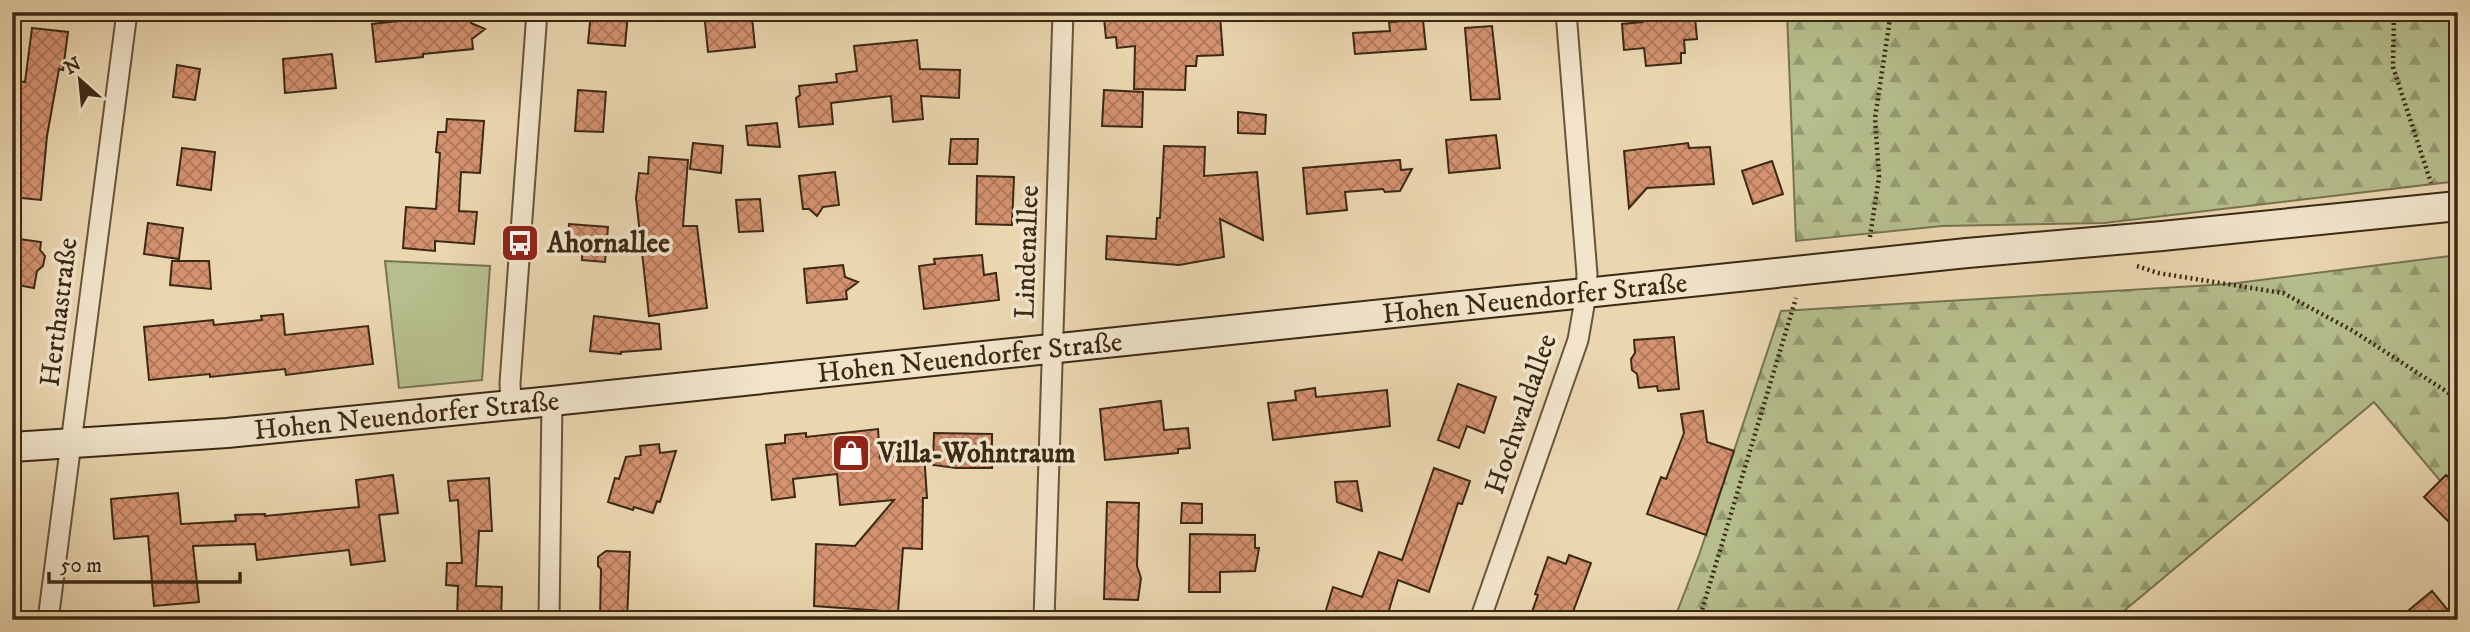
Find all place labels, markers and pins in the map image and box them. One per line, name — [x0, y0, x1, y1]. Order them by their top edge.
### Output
bus stop icon: Ahornallee — [499, 222, 541, 264]
place label: Ahornallee — [546, 226, 670, 261]
shop icon: Villa-Wohntraum — [830, 432, 872, 474]
place label: Villa-Wohntraum — [877, 436, 1076, 471]

